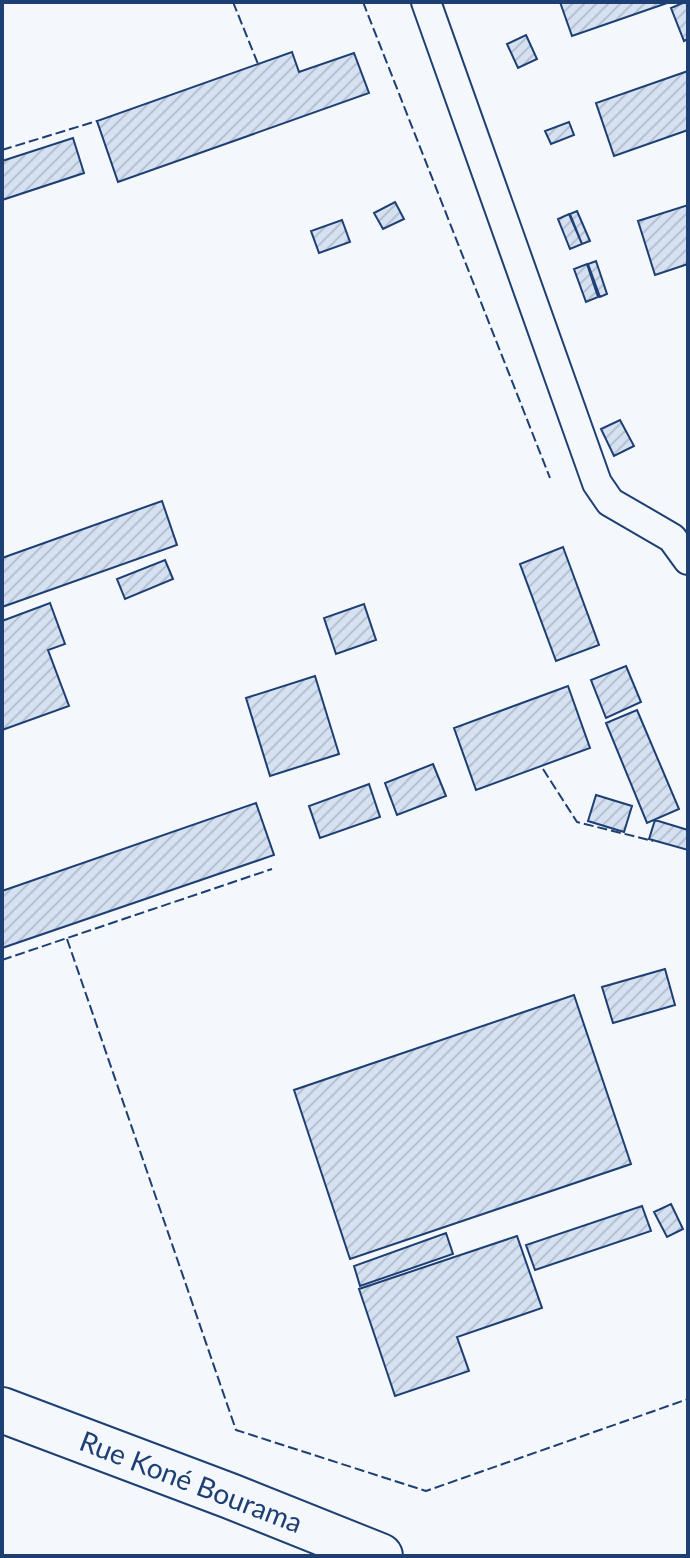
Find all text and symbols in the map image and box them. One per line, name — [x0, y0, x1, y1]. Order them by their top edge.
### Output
street label: Rue Koné Bourama — [75, 1423, 307, 1539]

